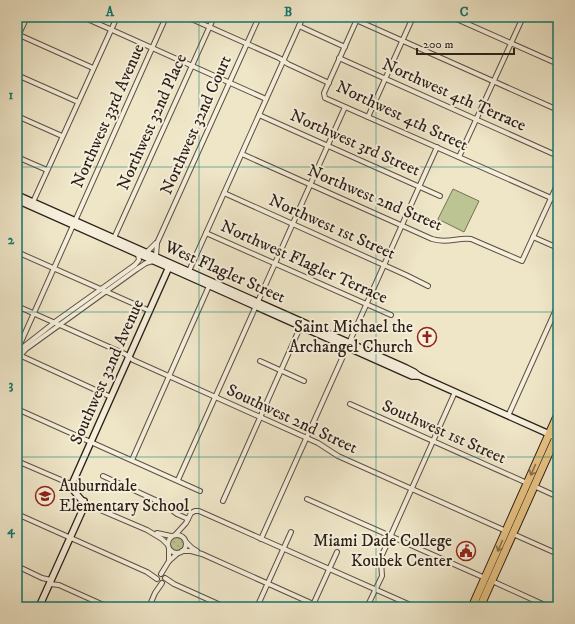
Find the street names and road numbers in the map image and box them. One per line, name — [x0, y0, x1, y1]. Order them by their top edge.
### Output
street label: Northwest 33rd Avenue — [66, 41, 150, 191]
street label: Northwest 32nd Place — [112, 50, 192, 194]
street label: Northwest 32nd Court — [155, 51, 237, 198]
street label: Northwest 4th Terrace — [379, 53, 529, 137]
street label: Northwest 4th Street — [333, 76, 472, 156]
street label: Northwest 3rd Street — [287, 104, 424, 182]
street label: Northwest 2nd Street — [304, 160, 446, 237]
street label: Northwest 1st Street — [265, 189, 399, 265]
street label: Northwest Flagler Terrace — [217, 215, 391, 309]
street label: West Flagler Street — [160, 235, 289, 309]
street label: Southwest 32nd Avenue — [65, 296, 149, 448]
street label: Southwest 2nd Street — [223, 379, 361, 459]
street label: Southwest 1st Street — [379, 395, 510, 469]

